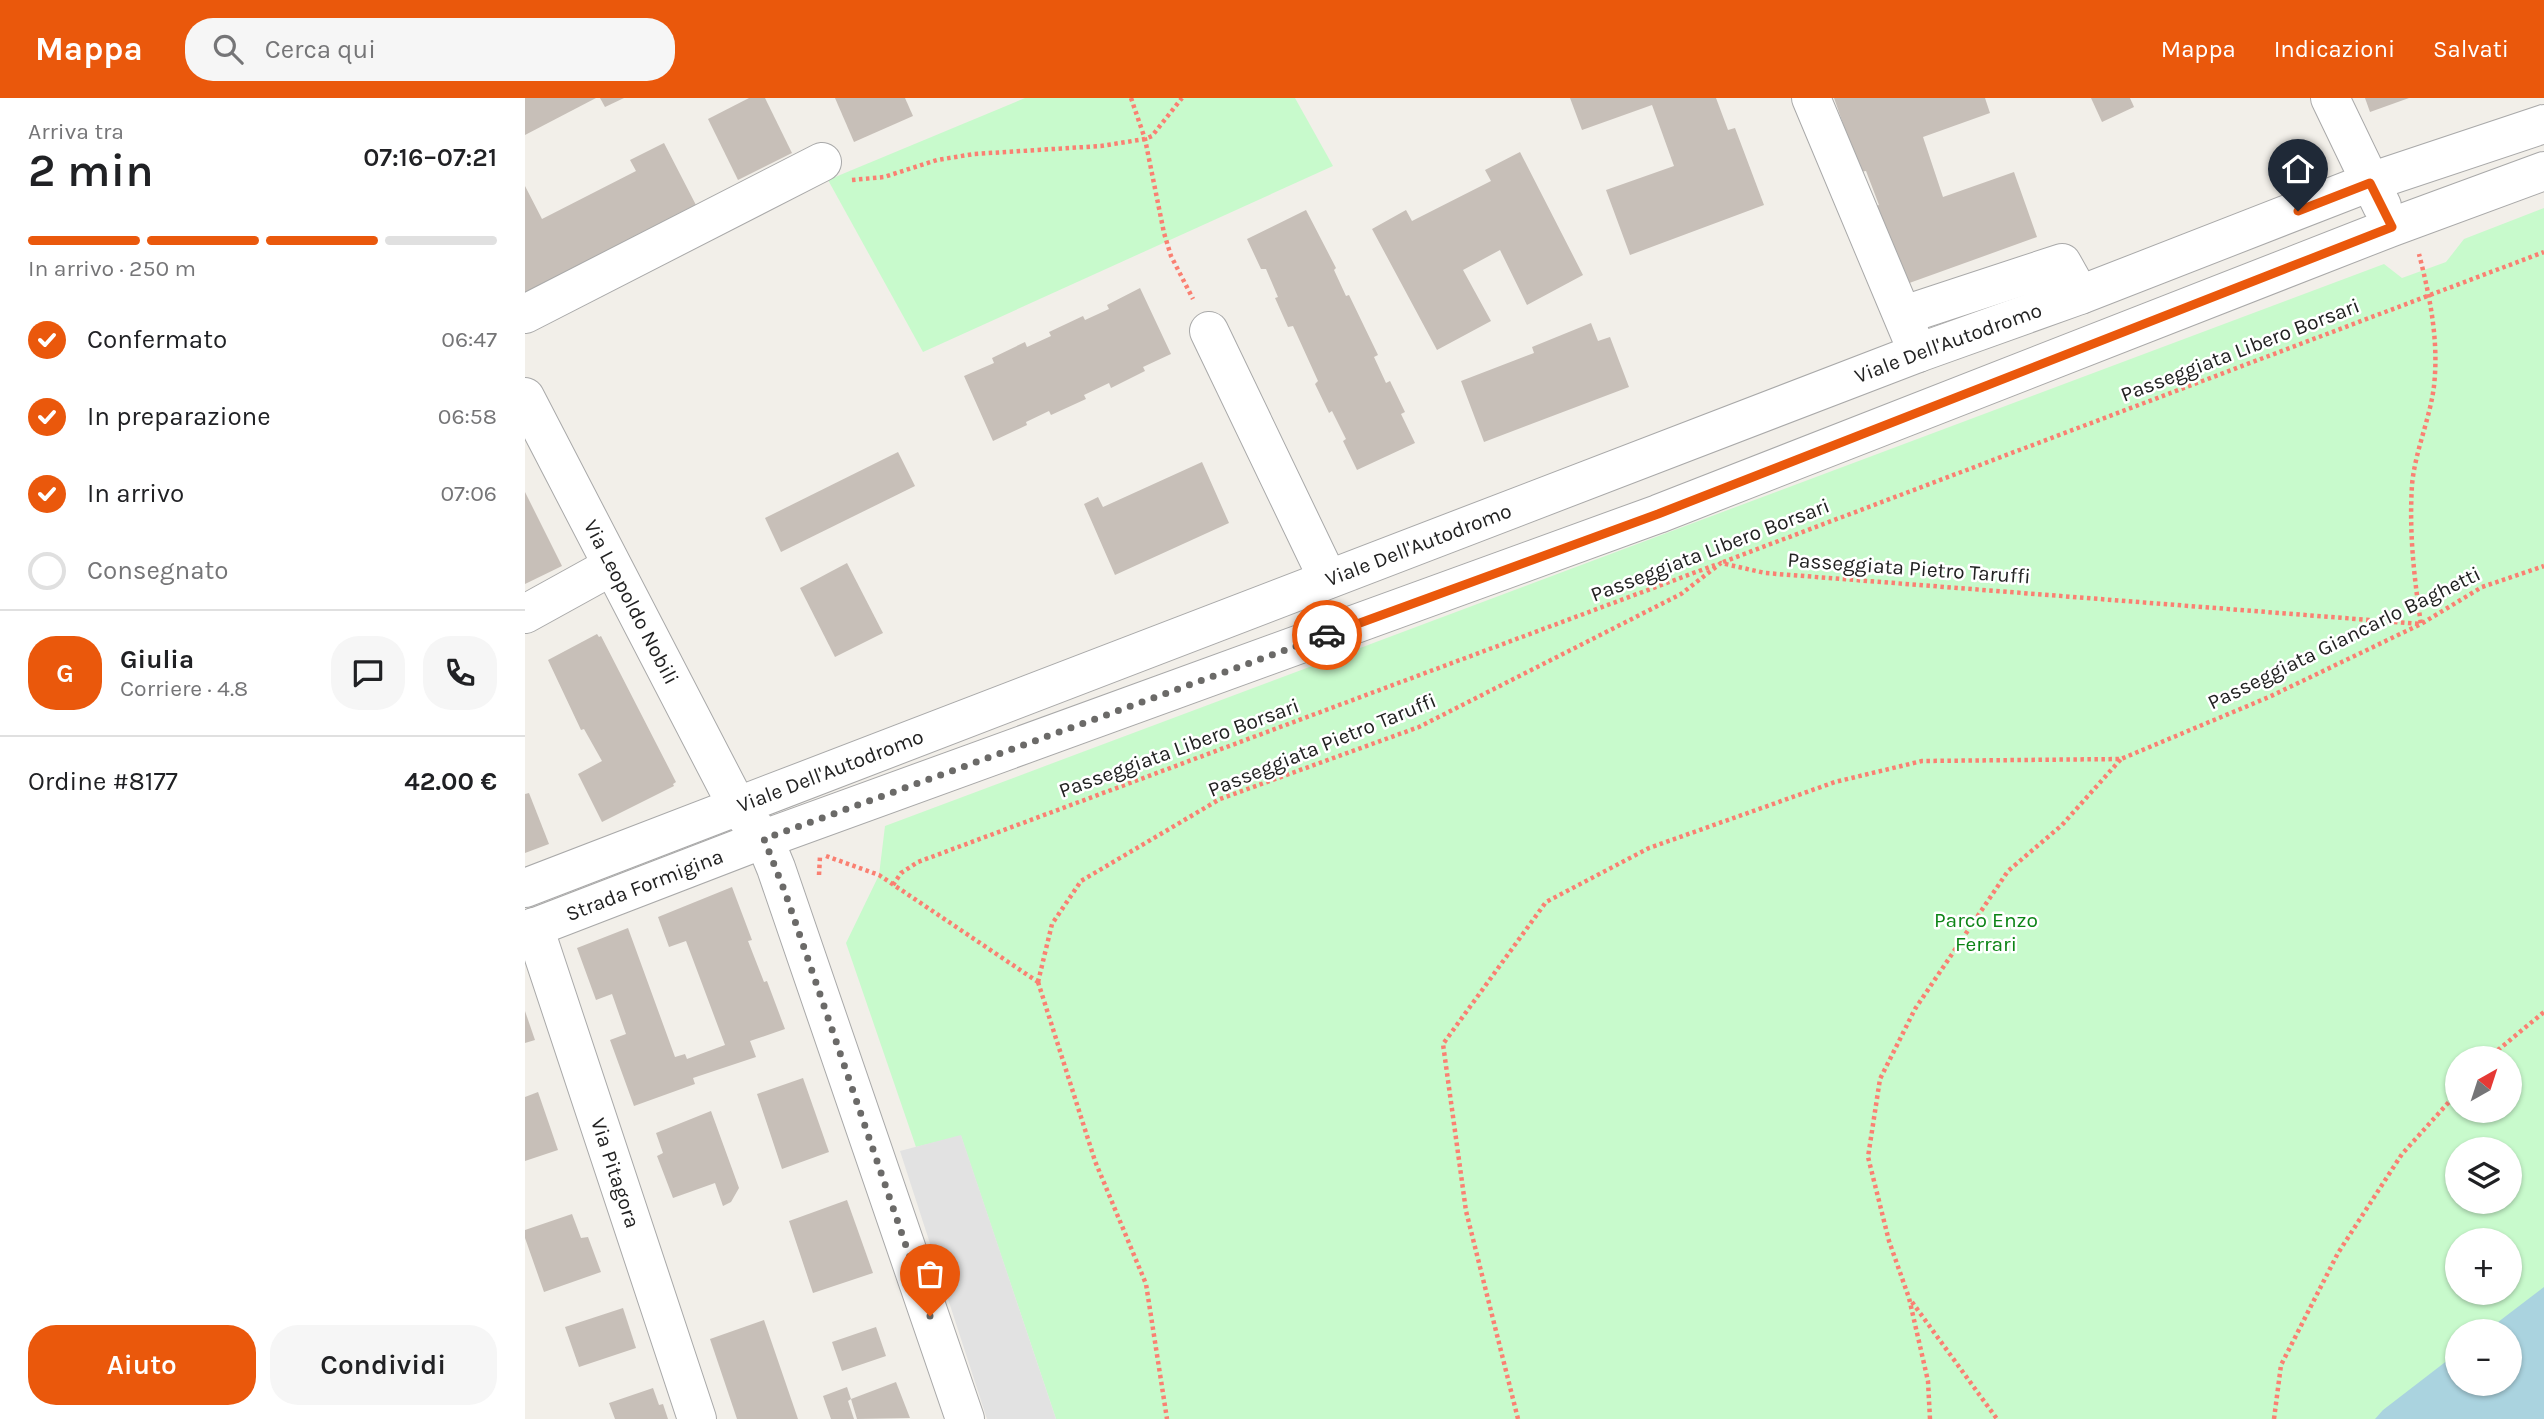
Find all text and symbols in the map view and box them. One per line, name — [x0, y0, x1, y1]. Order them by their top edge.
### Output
search box — [185, 18, 675, 81]
text: Mappa — [35, 30, 143, 68]
icon: search — [209, 30, 247, 68]
text: Cerca qui — [265, 34, 376, 65]
text: Mappa — [2161, 35, 2236, 63]
text: Indicazioni — [2274, 35, 2395, 63]
text: Salvati — [2433, 35, 2509, 63]
text: Arriva tra — [28, 118, 124, 145]
pin — [2268, 139, 2328, 211]
text: 07:16–07:21 — [363, 142, 497, 173]
text: 2 min — [28, 144, 154, 198]
icon: home — [2279, 150, 2317, 188]
text: In arrivo · 250 m — [28, 255, 196, 282]
street label: Passeggiata Libero Borsari — [2117, 293, 2363, 407]
street label: Viale Dell'Autodromo — [1851, 298, 2045, 388]
icon: check — [28, 321, 66, 359]
text: Confermato — [87, 324, 227, 355]
text: 06:47 — [441, 326, 497, 353]
icon: check — [28, 398, 66, 436]
text: In preparazione — [87, 401, 271, 432]
text: 06:58 — [438, 403, 497, 430]
icon: check — [28, 475, 66, 513]
text: In arrivo — [87, 478, 184, 509]
text: 07:06 — [440, 480, 497, 507]
street label: Passeggiata Libero Borsari — [1587, 493, 1833, 607]
street label: Viale Dell'Autodromo — [1322, 498, 1515, 591]
street label: Via Leopoldo Nobili — [579, 516, 684, 688]
street label: Passeggiata Pietro Taruffi — [1787, 548, 2031, 588]
text: Consegnato — [87, 555, 229, 586]
street label: Passeggiata Giancarlo Baghetti — [2204, 561, 2484, 715]
courier — [1292, 600, 1362, 670]
icon: car — [1308, 616, 1346, 654]
button: chat — [331, 636, 405, 710]
button: phone — [423, 636, 497, 710]
text: Giulia — [120, 644, 194, 675]
text: G — [56, 658, 74, 689]
text: Corriere · 4.8 — [120, 675, 248, 702]
street label: Passeggiata Pietro Taruffi — [1204, 688, 1440, 802]
street label: Passeggiata Libero Borsari — [1056, 693, 1302, 803]
street label: Viale Dell'Autodromo — [734, 724, 927, 817]
text: Ordine #8177 — [28, 766, 178, 797]
text: 42.00 € — [404, 766, 497, 797]
street label: Strada Formigina — [562, 844, 726, 926]
park label: Parco Enzo Ferrari — [1934, 908, 2038, 956]
north arrow — [2445, 1046, 2522, 1124]
map controls — [2445, 1046, 2522, 1396]
street label: Via Pitagora — [586, 1115, 645, 1231]
button: layers — [2445, 1137, 2522, 1214]
button: + — [2445, 1228, 2522, 1305]
pin — [900, 1244, 960, 1316]
icon: bag — [911, 1255, 949, 1293]
button: − — [2445, 1319, 2522, 1396]
button: Aiuto — [28, 1325, 256, 1405]
button: Condividi — [270, 1325, 497, 1405]

